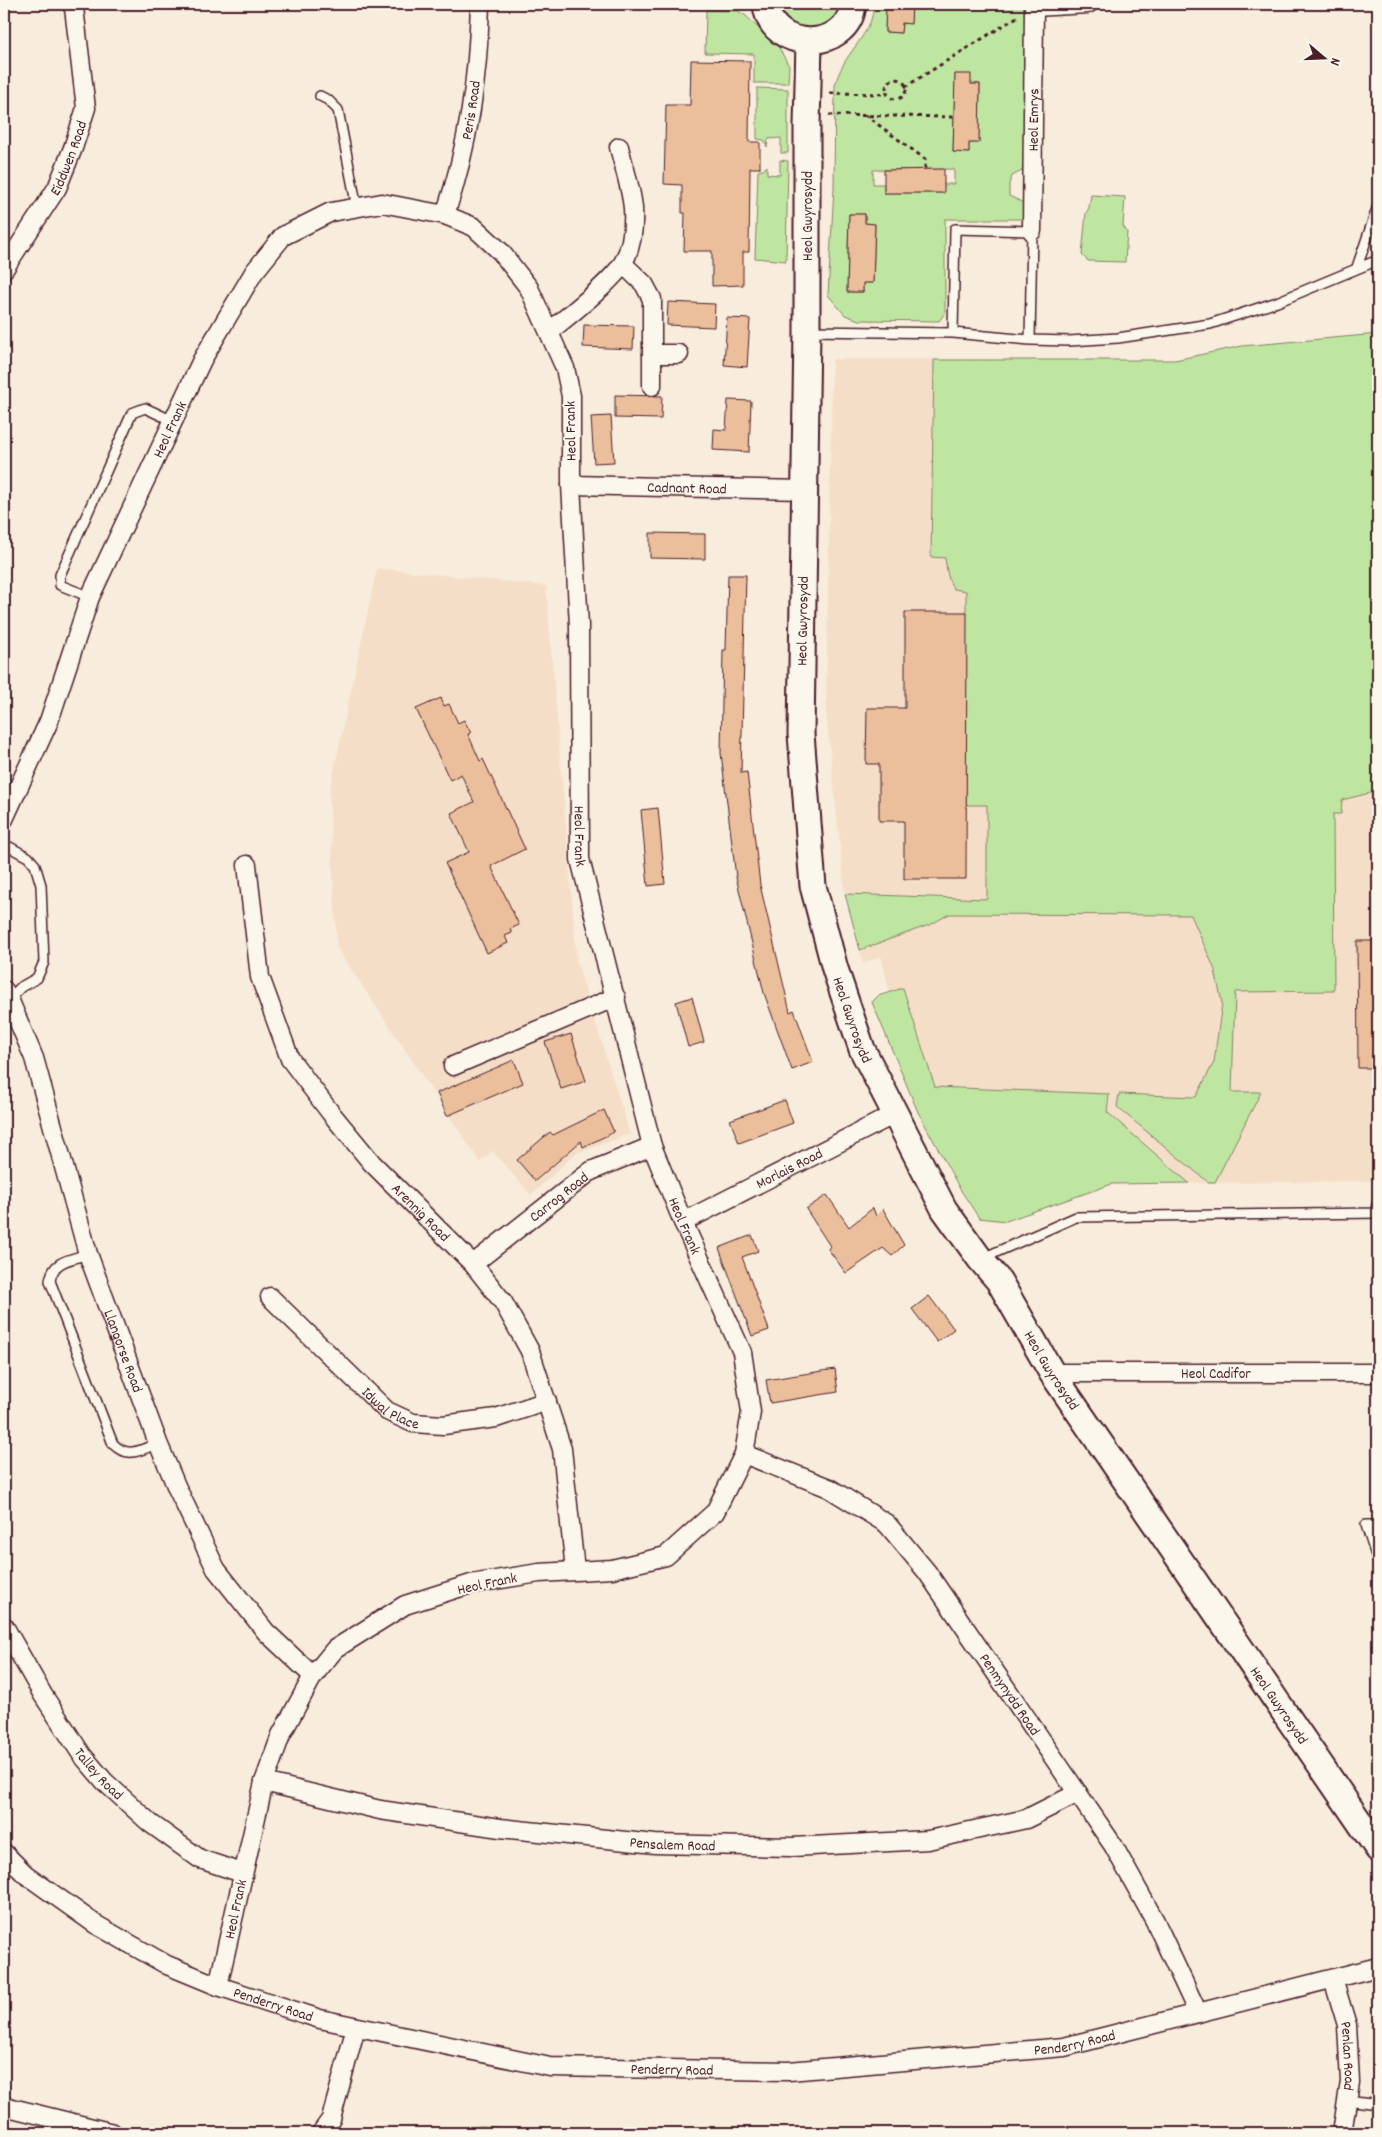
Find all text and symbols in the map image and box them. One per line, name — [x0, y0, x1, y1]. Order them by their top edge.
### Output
north arrow — [1300, 32, 1350, 82]
text: N — [1324, 55, 1345, 68]
street label: Peris Road — [457, 80, 488, 142]
street label: Heol Emrys — [1024, 88, 1046, 152]
street label: Eiddwen Road — [46, 118, 94, 201]
street label: Heol Gwyrosydd — [798, 171, 820, 261]
street label: Heol Frank — [148, 398, 194, 462]
street label: Heol Frank — [560, 401, 584, 461]
street label: Cadnant Road — [647, 478, 727, 501]
street label: Heol Gwyrosydd — [792, 576, 816, 666]
street label: Heol Frank — [567, 806, 590, 869]
street label: Heol Gwyrosydd — [825, 974, 876, 1068]
street label: Morlais Road — [753, 1144, 827, 1196]
street label: Carrog Road — [525, 1168, 594, 1229]
street label: Arennig Road — [385, 1179, 454, 1248]
street label: Heol Frank — [661, 1194, 705, 1259]
street label: Llangorse Road — [97, 1307, 147, 1396]
street label: Heol Gwyrosydd — [1017, 1327, 1083, 1415]
street label: Heol Cadifor — [1181, 1364, 1251, 1386]
street label: Idwal Place — [356, 1383, 420, 1436]
street label: Heol Frank — [456, 1568, 519, 1602]
street label: Penmynydd Road — [973, 1650, 1044, 1741]
street label: Heol Gwyrosydd — [1243, 1663, 1312, 1750]
street label: Talley Road — [67, 1744, 127, 1806]
street label: Pensalem Road — [628, 1832, 716, 1858]
street label: Heol Frank — [220, 1878, 254, 1941]
street label: Penderry Road — [230, 1983, 316, 2029]
street label: Penlan Road — [1333, 2019, 1359, 2092]
street label: Penderry Road — [1033, 2025, 1118, 2063]
street label: Penderry Road — [630, 2059, 714, 2083]

